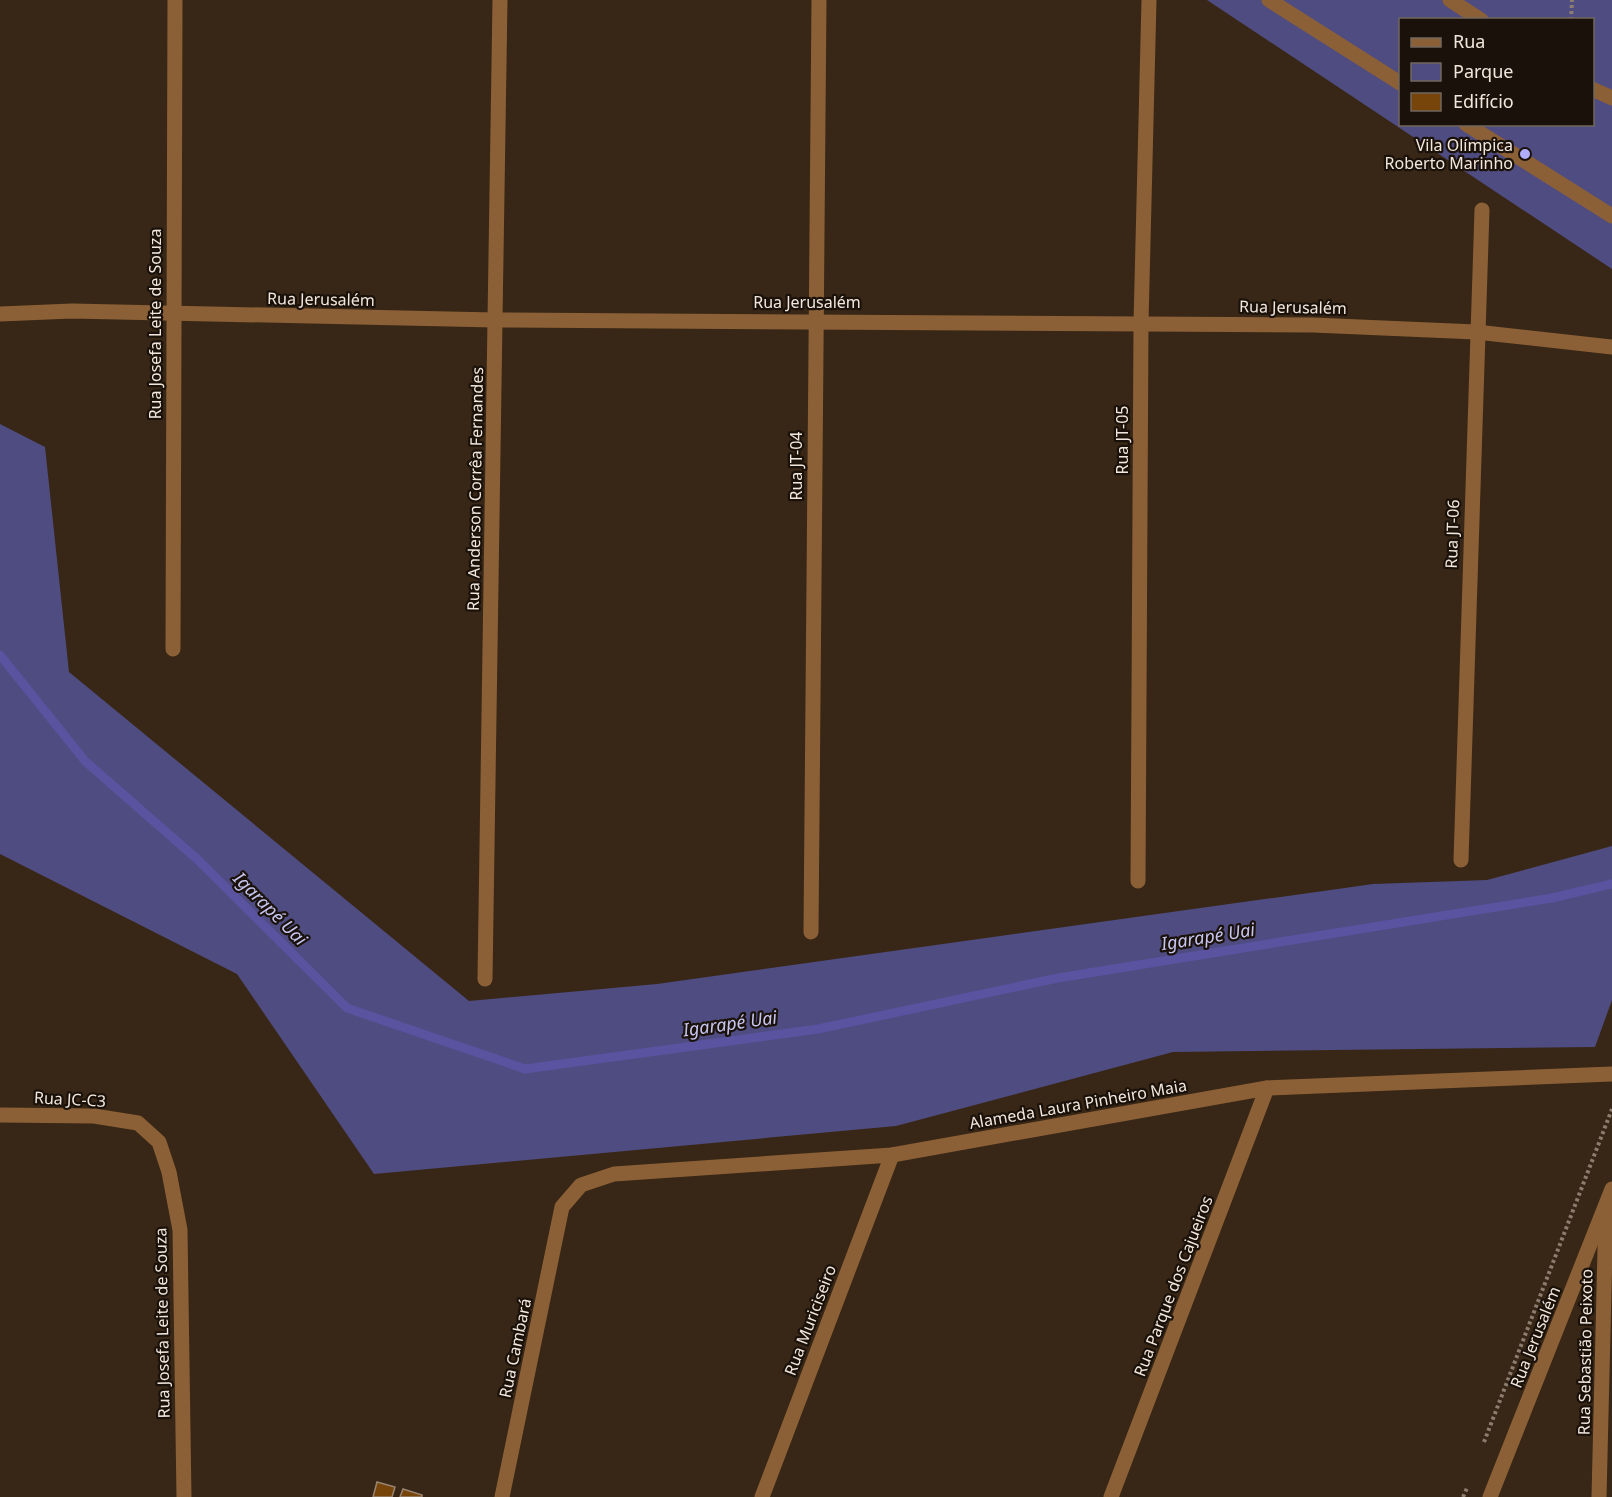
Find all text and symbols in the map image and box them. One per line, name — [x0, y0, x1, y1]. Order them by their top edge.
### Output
legend — [1399, 18, 1594, 126]
text: Rua — [1453, 29, 1485, 53]
text: Parque — [1453, 59, 1513, 83]
text: Edifício — [1453, 89, 1514, 113]
place label: Vila Olímpica Roberto Marinho — [1385, 134, 1513, 174]
marker: Vila Olímpica Roberto Marinho — [1518, 147, 1532, 161]
street label: Rua Josefa Leite de Souza — [144, 229, 166, 419]
street label: Rua Jerusalém — [267, 287, 375, 311]
street label: Rua Jerusalém — [753, 291, 861, 313]
street label: Rua Jerusalém — [1239, 295, 1347, 319]
street label: Rua Anderson Corrêa Fernandes — [462, 367, 488, 611]
street label: Rua JT-05 — [1111, 405, 1133, 475]
street label: Rua JT-04 — [785, 431, 807, 501]
street label: Rua JT-06 — [1440, 499, 1464, 569]
water label: Igarapé Uai — [228, 866, 313, 950]
water label: Igarapé Uai — [1158, 917, 1257, 955]
water label: Igarapé Uai — [680, 1004, 779, 1042]
street label: Alameda Laura Pinheiro Maia — [968, 1074, 1188, 1134]
street label: Rua JC-C3 — [34, 1086, 106, 1112]
street label: Rua Parque dos Cajueiros — [1128, 1192, 1218, 1380]
street label: Rua Josefa Leite de Souza — [149, 1227, 175, 1419]
street label: Rua Muriciseiro — [779, 1262, 841, 1378]
street label: Rua Sebastião Peixoto — [1573, 1269, 1597, 1435]
street label: Rua Jerusalém — [1505, 1283, 1565, 1391]
street label: Rua Cambará — [494, 1296, 536, 1400]

